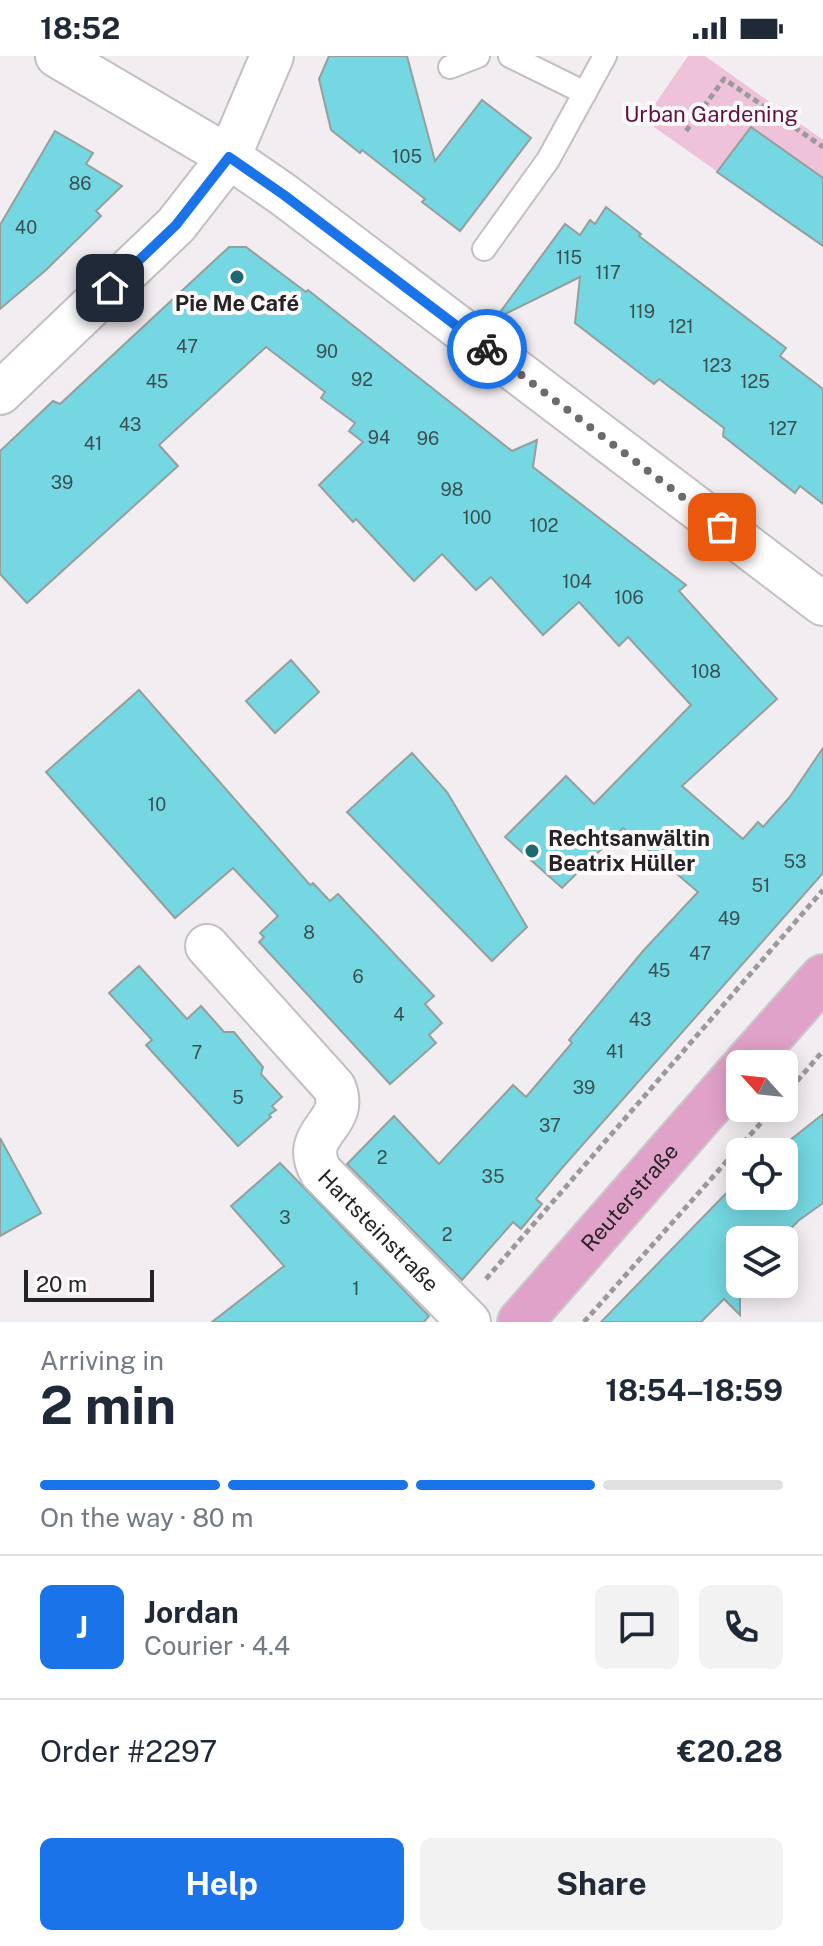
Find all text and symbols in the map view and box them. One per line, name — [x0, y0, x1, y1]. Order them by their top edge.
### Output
text: 18:52 — [40, 10, 120, 46]
park label: Urban Gardening — [624, 101, 798, 127]
house number: 105 — [392, 146, 422, 167]
house number: 86 — [69, 173, 91, 194]
house number: 40 — [15, 217, 37, 238]
house number: 115 — [556, 247, 582, 268]
pin — [76, 254, 144, 322]
house number: 117 — [595, 262, 621, 283]
icon: home — [88, 266, 132, 310]
marker: Pie Me Café — [228, 268, 246, 286]
place label: Pie Me Café — [175, 290, 299, 316]
house number: 119 — [629, 301, 655, 322]
courier — [447, 309, 527, 389]
house number: 121 — [668, 316, 694, 337]
icon: bike — [465, 327, 509, 371]
house number: 47 — [176, 336, 198, 357]
house number: 90 — [316, 341, 338, 362]
house number: 123 — [702, 355, 732, 376]
house number: 92 — [351, 369, 373, 390]
house number: 45 — [146, 371, 168, 392]
house number: 125 — [740, 371, 770, 392]
house number: 43 — [119, 414, 141, 435]
house number: 127 — [769, 418, 797, 439]
house number: 94 — [368, 427, 390, 448]
house number: 96 — [417, 428, 439, 449]
house number: 41 — [84, 433, 102, 454]
house number: 39 — [51, 472, 73, 493]
house number: 98 — [441, 479, 463, 500]
pin — [688, 493, 756, 561]
icon: bag — [700, 505, 744, 549]
house number: 100 — [462, 507, 492, 528]
house number: 102 — [529, 515, 559, 536]
house number: 104 — [562, 571, 592, 592]
house number: 106 — [614, 587, 644, 608]
house number: 108 — [691, 661, 721, 682]
house number: 10 — [148, 794, 166, 815]
place label: Rechtsanwältin Beatrix Hüller — [548, 825, 710, 876]
marker: Rechtsanwältin Beatrix Hüller — [523, 842, 541, 860]
house number: 53 — [784, 851, 806, 872]
house number: 51 — [752, 875, 770, 896]
house number: 49 — [718, 908, 740, 929]
house number: 8 — [303, 922, 315, 943]
house number: 47 — [689, 943, 711, 964]
house number: 45 — [648, 960, 670, 981]
house number: 6 — [352, 966, 364, 987]
house number: 4 — [393, 1004, 405, 1025]
house number: 43 — [629, 1009, 651, 1030]
house number: 41 — [606, 1041, 624, 1062]
house number: 7 — [192, 1042, 202, 1063]
north arrow — [726, 1050, 798, 1122]
map controls — [726, 1050, 798, 1298]
house number: 39 — [573, 1077, 595, 1098]
house number: 5 — [232, 1087, 244, 1108]
house number: 37 — [539, 1115, 561, 1136]
street label: Reuterstraße — [575, 1138, 683, 1256]
button: locate — [726, 1138, 798, 1210]
house number: 2 — [377, 1147, 387, 1168]
street label: Hartsteinstraße — [313, 1164, 444, 1297]
house number: 35 — [482, 1166, 504, 1187]
house number: 3 — [279, 1207, 291, 1228]
house number: 2 — [442, 1224, 452, 1245]
button: layers — [726, 1226, 798, 1298]
scale bar — [24, 1266, 154, 1302]
text: 20 m — [36, 1271, 87, 1297]
house number: 1 — [352, 1278, 360, 1299]
text: Arriving in — [40, 1345, 164, 1376]
text: 18:54–18:59 — [605, 1372, 783, 1408]
text: 2 min — [40, 1375, 176, 1436]
text: On the way · 80 m — [40, 1502, 254, 1533]
button: chat — [595, 1585, 679, 1669]
button: phone — [699, 1585, 783, 1669]
text: Jordan — [144, 1594, 239, 1630]
text: J — [76, 1609, 88, 1645]
text: Courier · 4.4 — [144, 1630, 290, 1661]
text: Order #2297 — [40, 1733, 217, 1769]
text: €20.28 — [677, 1733, 783, 1769]
button: Help — [40, 1838, 404, 1930]
button: Share — [420, 1838, 783, 1930]

